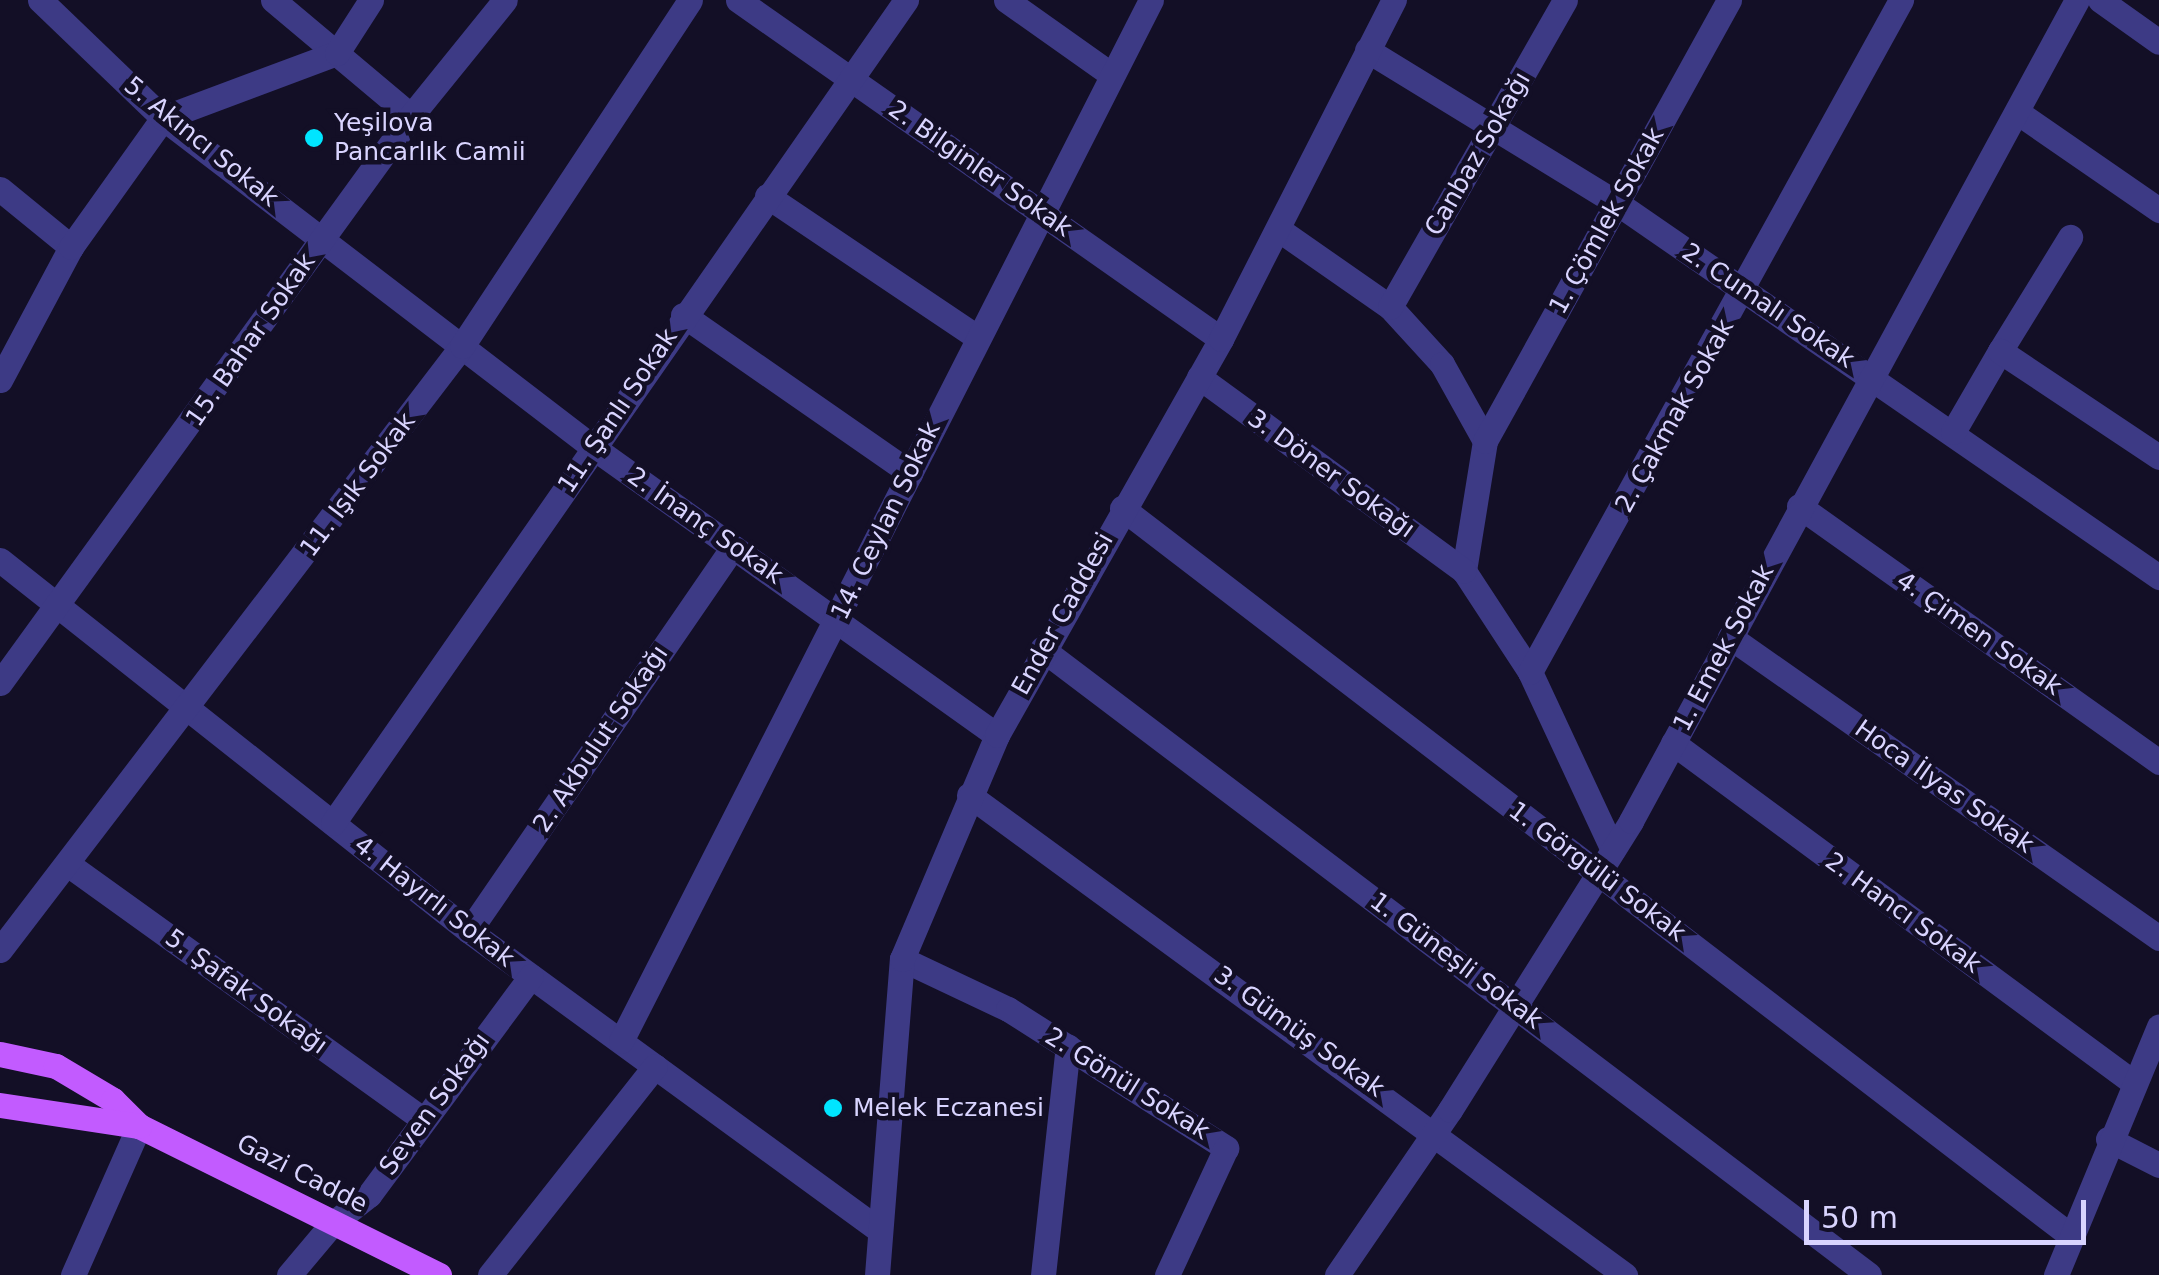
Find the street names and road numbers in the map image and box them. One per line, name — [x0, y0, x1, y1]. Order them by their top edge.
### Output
street label: Canbaz Sokağı — [1419, 67, 1537, 241]
street label: 5. Akıncı Sokak — [118, 71, 284, 213]
street label: 2. Bilginler Sokak — [882, 94, 1078, 244]
street label: 1. Çömlek Sokak — [1543, 122, 1671, 320]
street label: 2. Cumalı Sokak — [1676, 237, 1860, 375]
street label: 15. Bahar Sokak — [180, 248, 322, 432]
street label: 2. Çakmak Sokak — [1609, 314, 1741, 518]
street label: 11. Şanlı Sokak — [552, 323, 684, 499]
street label: 3. Döner Sokağı — [1242, 403, 1420, 545]
street label: 11. Işık Sokak — [294, 407, 422, 563]
street label: 14. Ceylan Sokak — [825, 417, 947, 625]
street label: 2. İnanç Sokak — [621, 461, 789, 591]
street label: Ender Caddesi — [1006, 528, 1120, 700]
street label: 1. Emek Sokak — [1667, 559, 1781, 737]
street label: 4. Çimen Sokak — [1891, 566, 2067, 702]
street label: 2. Akbulut Sokağı — [527, 640, 675, 838]
street label: Hoca İlyas Sokak — [1849, 714, 2039, 860]
street label: 1. Görgülü Sokak — [1503, 796, 1691, 948]
street label: 4. Hayırlı Sokak — [348, 830, 520, 974]
street label: 2. Hancı Sokak — [1819, 846, 1987, 980]
street label: 1. Güneşli Sokak — [1364, 886, 1548, 1036]
street label: 5. Şafak Sokağı — [159, 923, 333, 1061]
street label: 3. Gümüş Sokak — [1208, 960, 1390, 1104]
street label: 2. Gönül Sokak — [1039, 1021, 1215, 1147]
street label: Seven Sokağı — [373, 1027, 497, 1181]
street label: Gazi Cadde — [232, 1128, 372, 1220]

